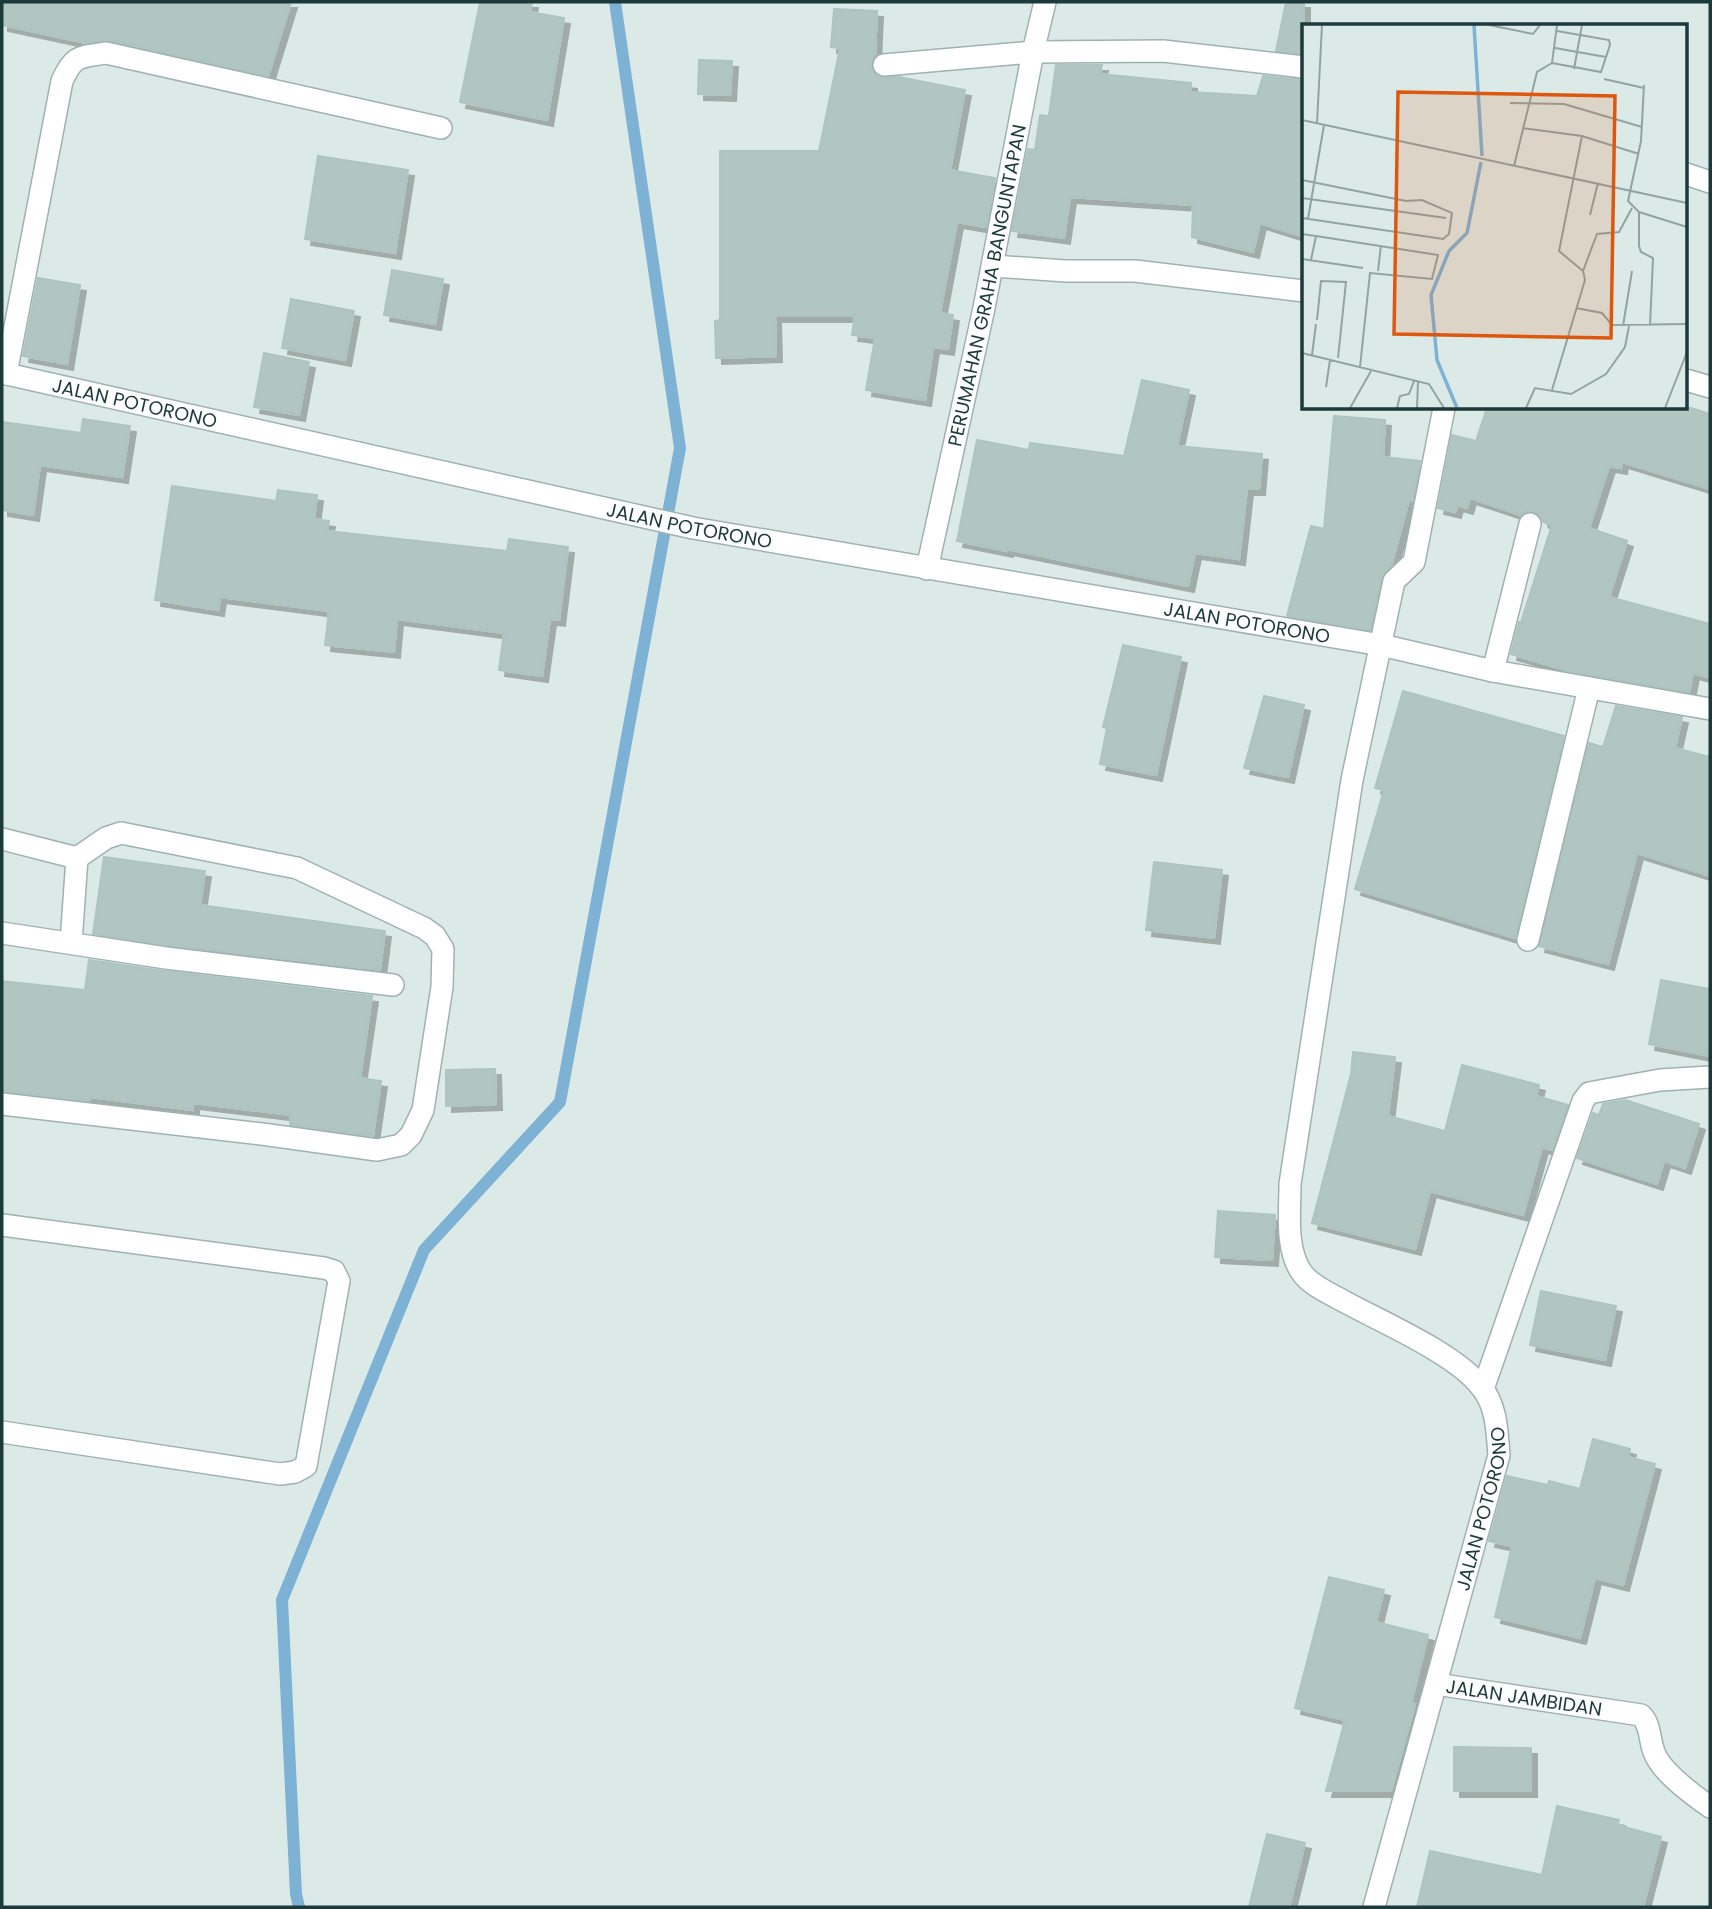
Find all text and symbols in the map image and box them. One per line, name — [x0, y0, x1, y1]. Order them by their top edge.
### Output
inset map — [1302, 24, 1688, 410]
street label: PERUMAHAN GRAHA BANGUNTAPAN — [941, 122, 1033, 449]
street label: JALAN POTORONO — [50, 372, 220, 435]
street label: JALAN POTORONO — [604, 496, 774, 555]
street label: JALAN POTORONO — [1162, 595, 1332, 650]
street label: JALAN POTORONO — [1449, 1425, 1513, 1594]
street label: JALAN JAMBIDAN — [1444, 1673, 1604, 1723]

